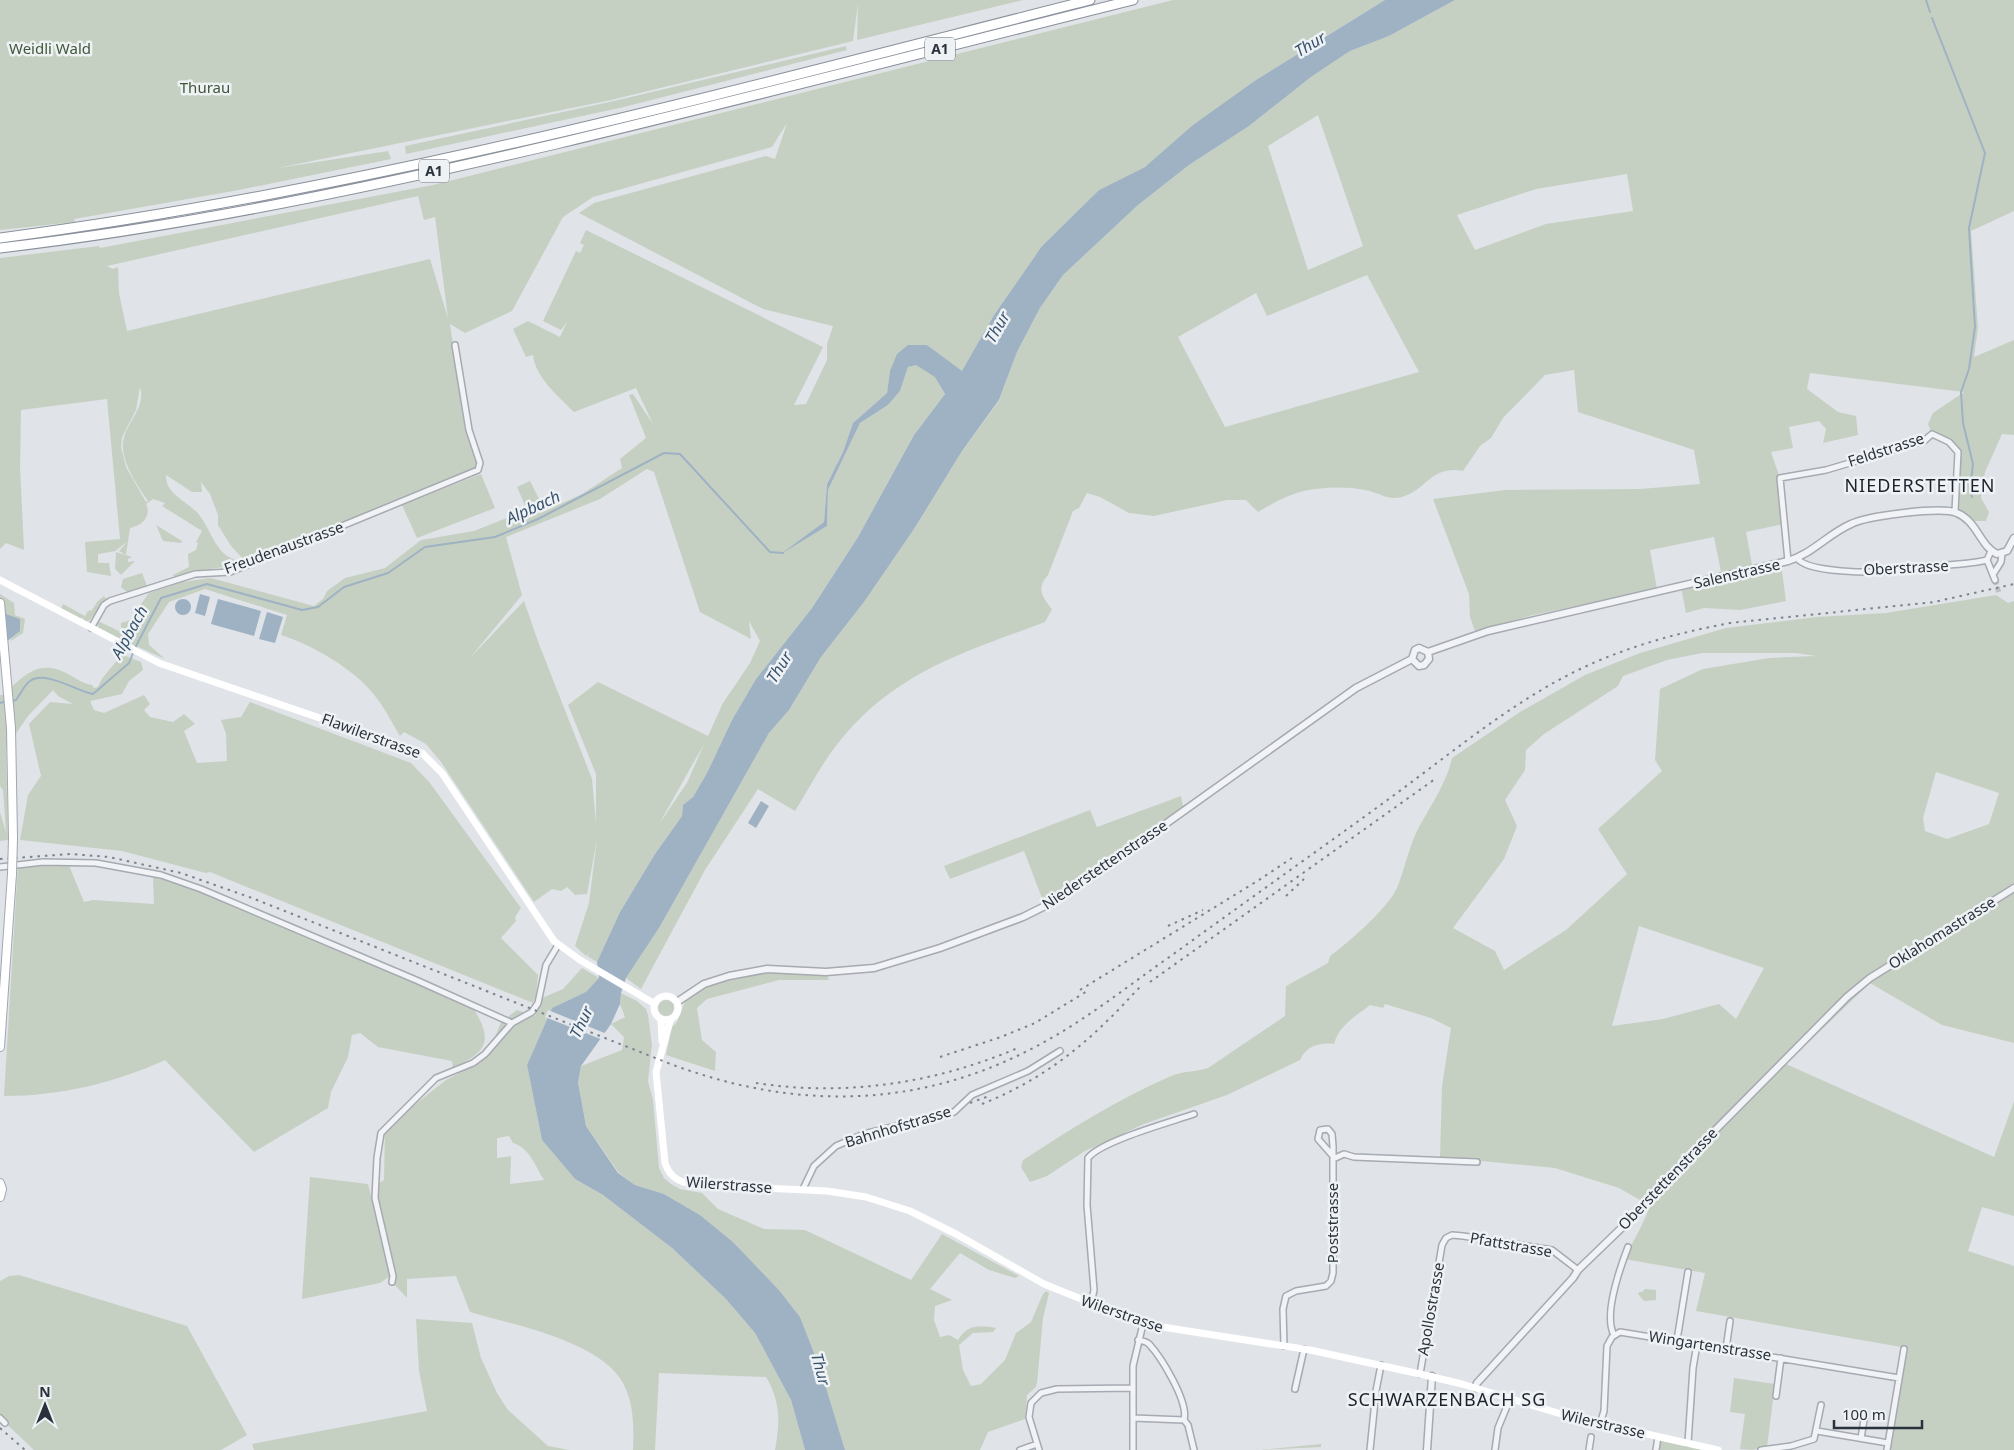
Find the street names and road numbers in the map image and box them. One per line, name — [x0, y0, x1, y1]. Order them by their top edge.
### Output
road number: A1 — [925, 38, 955, 61]
road number: A1 — [419, 160, 449, 182]
street label: Feldstrasse — [1845, 427, 1926, 471]
street label: Freudenaustrasse — [221, 516, 346, 578]
street label: Salenstrasse — [1692, 553, 1782, 593]
street label: Oberstrasse — [1863, 555, 1949, 579]
street label: Flawilerstrasse — [319, 708, 424, 762]
street label: Niederstettenstrasse — [1038, 815, 1171, 914]
street label: Oklahomastrasse — [1884, 891, 1999, 973]
street label: Bahnhofstrasse — [842, 1100, 953, 1152]
street label: Oberstettenstrasse — [1613, 1123, 1721, 1234]
street label: Wilerstrasse — [685, 1171, 773, 1197]
street label: Poststrasse — [1322, 1183, 1342, 1263]
street label: Pfattstrasse — [1468, 1227, 1554, 1261]
street label: Apollostrasse — [1412, 1261, 1448, 1357]
street label: Wilerstrasse — [1078, 1290, 1166, 1337]
street label: Wingartenstrasse — [1647, 1325, 1773, 1365]
street label: Wilerstrasse — [1559, 1404, 1647, 1442]

